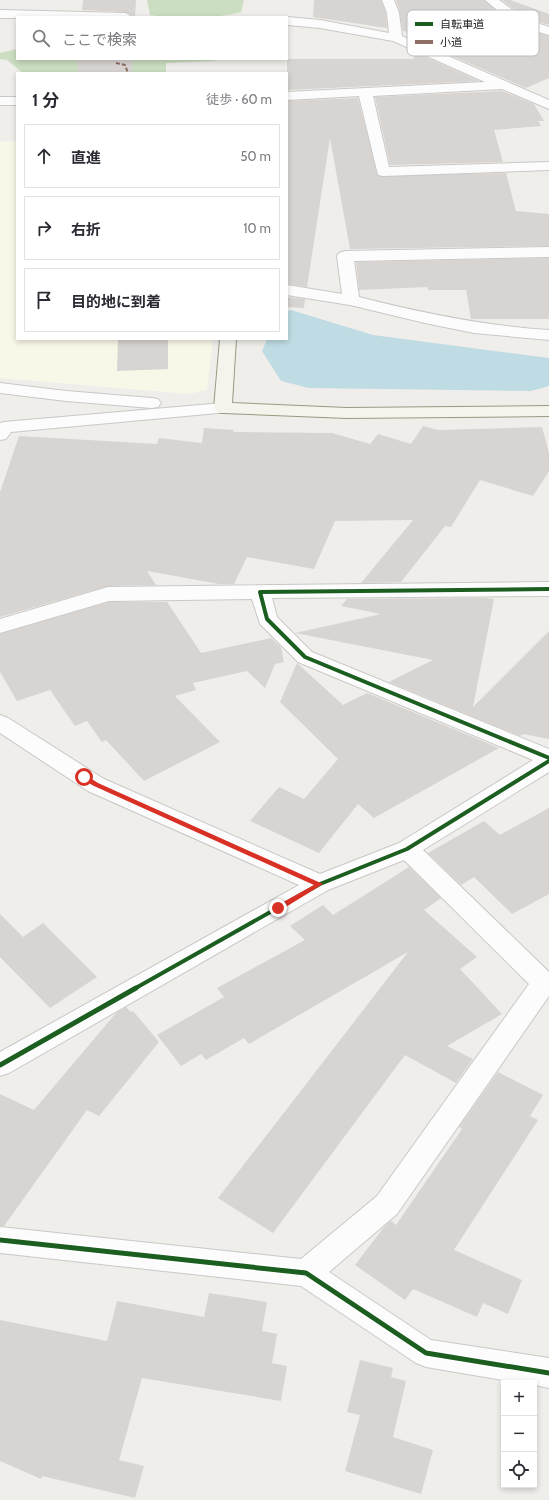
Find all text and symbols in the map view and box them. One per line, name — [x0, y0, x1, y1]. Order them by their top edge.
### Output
legend — [407, 10, 539, 56]
search box — [16, 16, 288, 60]
text: 自転車道 — [440, 17, 484, 31]
icon: search — [30, 27, 52, 49]
text: ここで検索 — [62, 31, 137, 49]
text: 小道 — [440, 35, 462, 49]
text: 1 分 — [32, 90, 59, 110]
text: 徒歩 · 60 m — [206, 91, 272, 107]
icon: ahead — [33, 145, 55, 167]
text: 50 m — [241, 148, 271, 164]
text: 直進 — [71, 149, 101, 167]
icon: right — [33, 217, 55, 239]
text: 10 m — [243, 220, 271, 236]
text: 右折 — [71, 221, 101, 239]
icon: arrive — [33, 289, 55, 311]
text: 目的地に到着 — [71, 293, 161, 311]
route start — [75, 768, 93, 786]
route end — [269, 899, 287, 917]
map controls — [501, 1380, 537, 1488]
button: + — [501, 1380, 537, 1416]
button: − — [501, 1416, 537, 1452]
button: locate — [501, 1452, 537, 1488]

